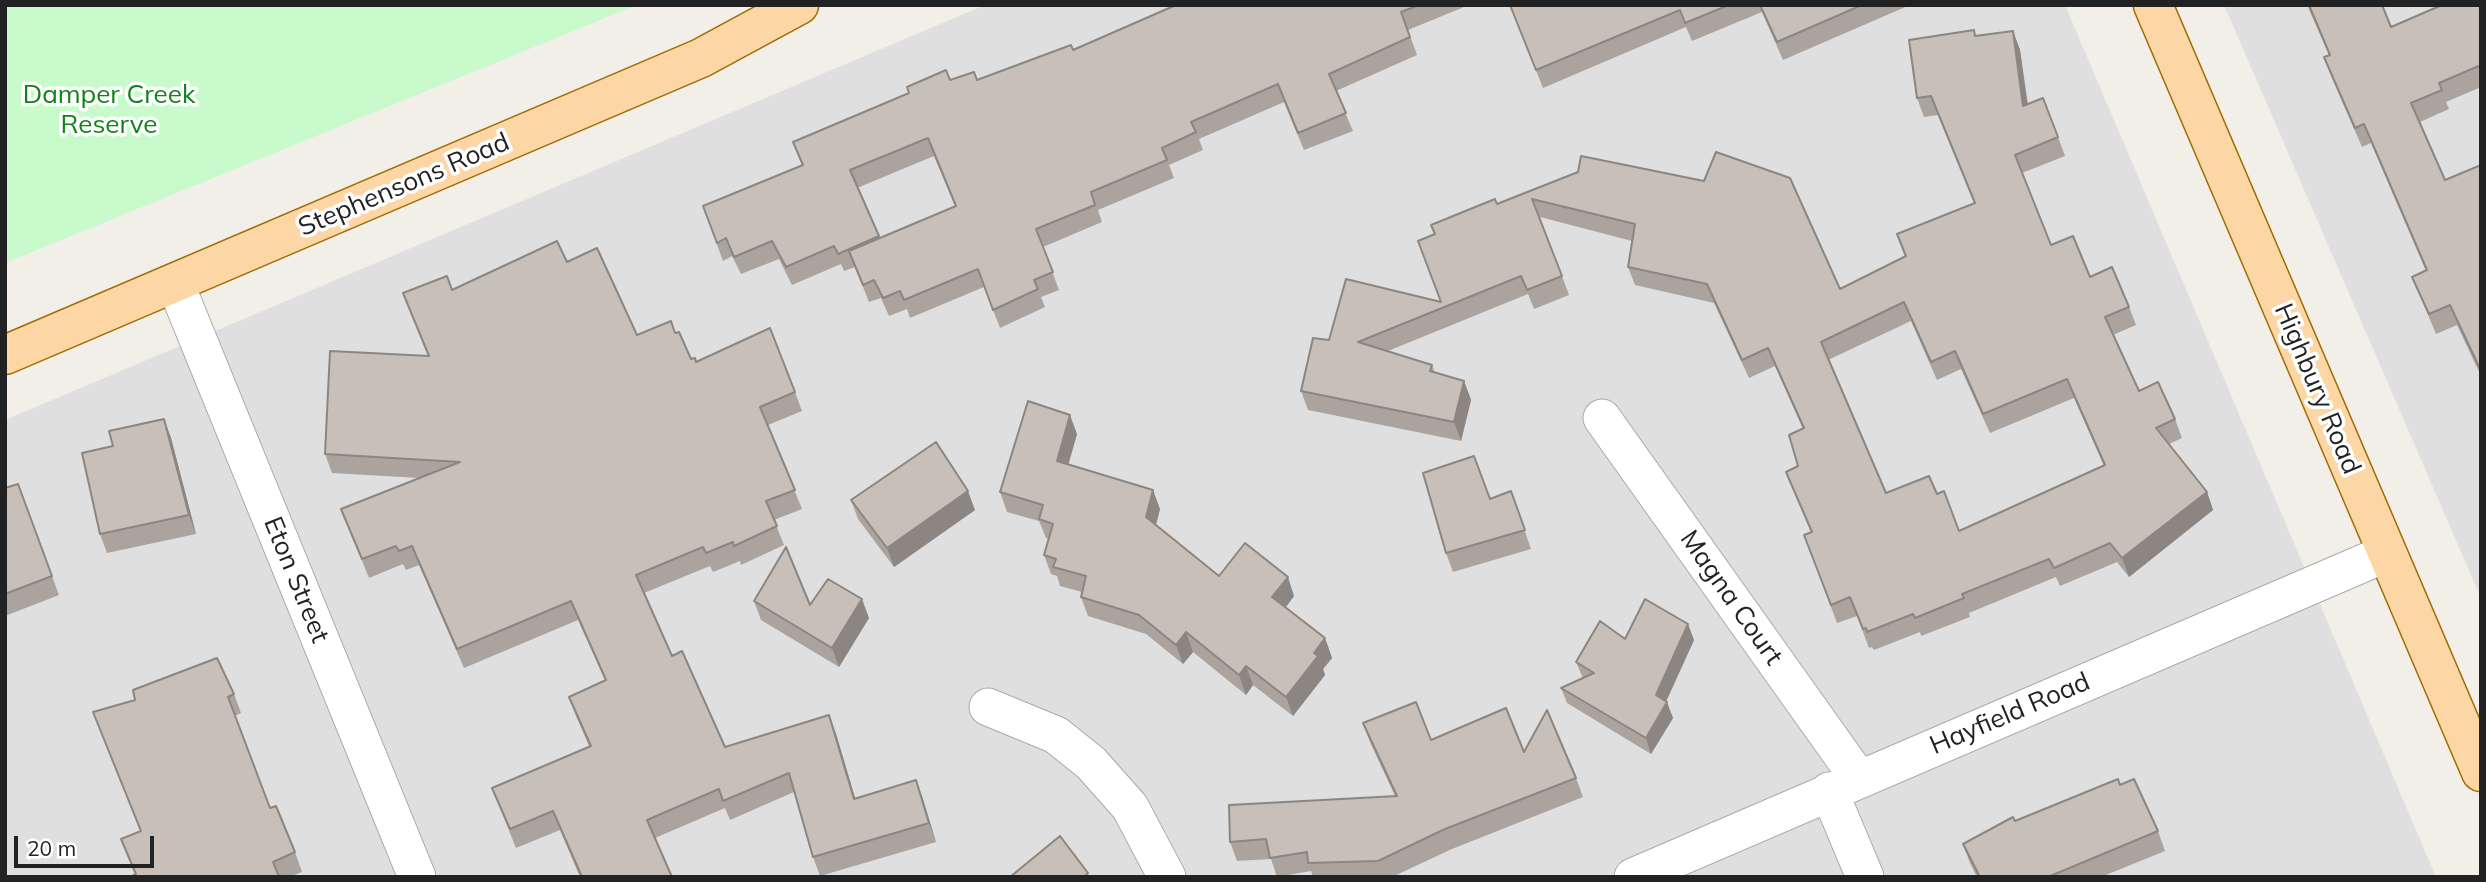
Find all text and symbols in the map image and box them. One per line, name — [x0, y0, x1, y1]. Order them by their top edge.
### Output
park label: Damper Creek Reserve — [23, 79, 195, 140]
street label: Stephensons Road — [294, 127, 514, 243]
street label: Highbury Road — [2267, 299, 2367, 479]
street label: Eton Street — [257, 513, 335, 647]
street label: Magna Court — [1673, 525, 1789, 671]
street label: Hayfield Road — [1925, 666, 2095, 762]
scale bar — [18, 822, 158, 866]
text: 20 m — [27, 835, 76, 861]

